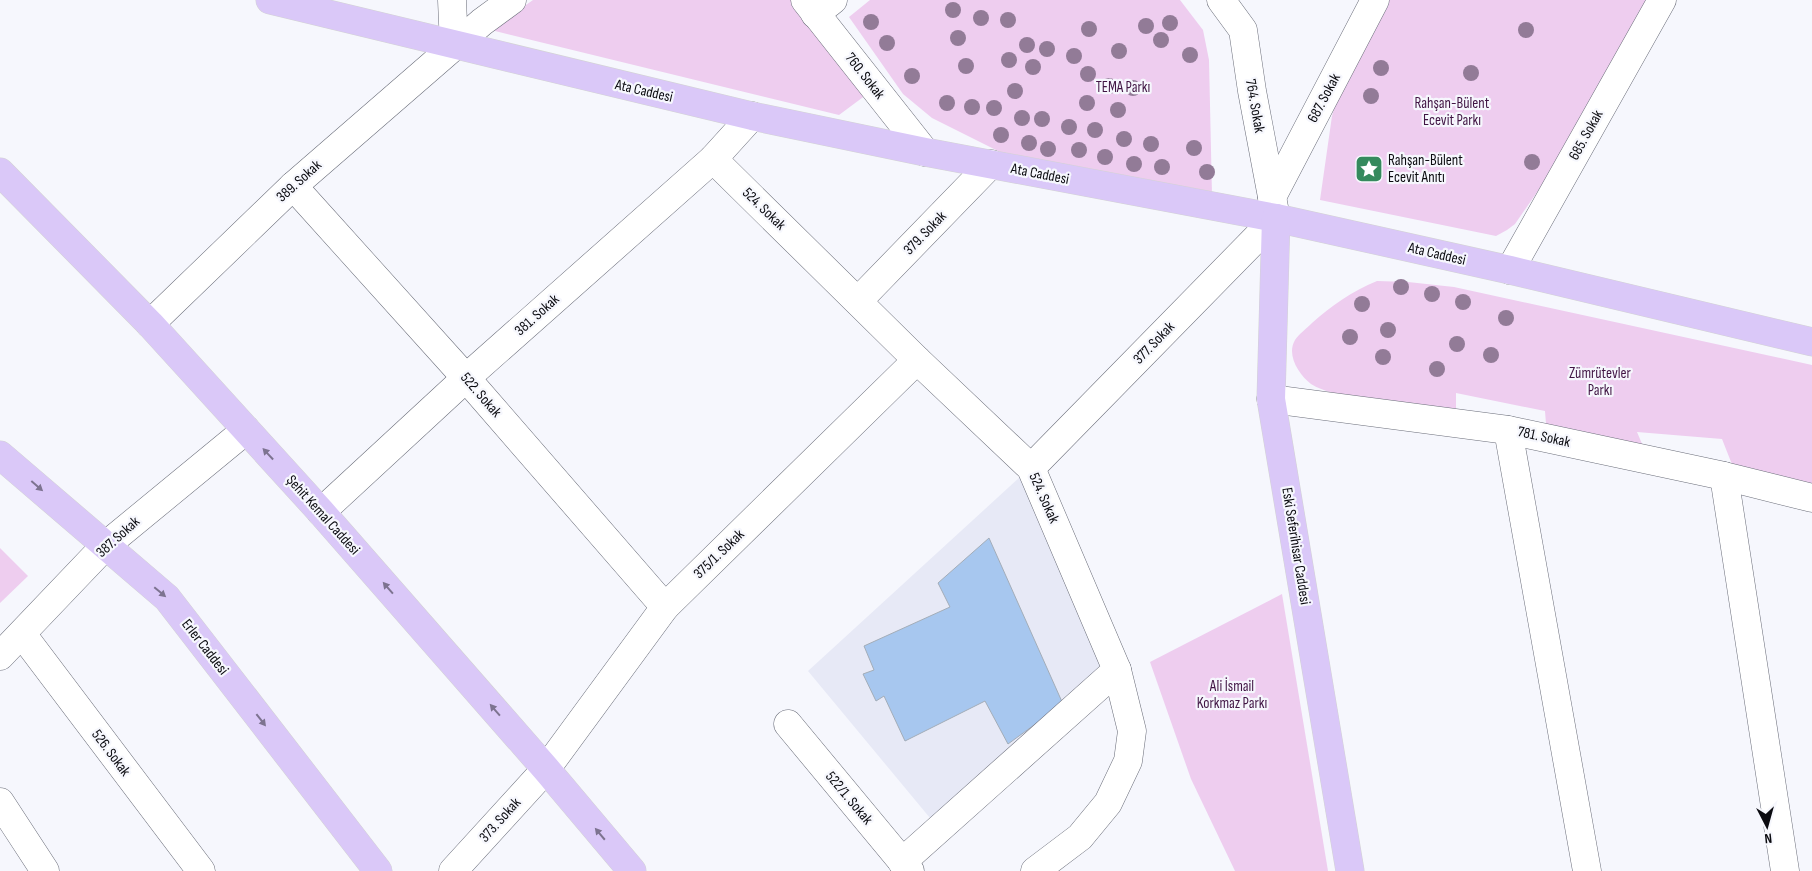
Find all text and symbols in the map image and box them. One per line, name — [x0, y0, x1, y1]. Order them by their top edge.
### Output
street label: 760. Sokak — [841, 49, 889, 103]
street label: 687. Sokak — [1303, 70, 1345, 126]
street label: Ata Caddesi — [612, 75, 675, 107]
park label: TEMA Parkı — [1096, 78, 1150, 97]
street label: 764. Sokak — [1241, 78, 1269, 135]
park label: Rahşan-Bülent Ecevit Parkı — [1415, 94, 1490, 130]
street label: 685. Sokak — [1565, 106, 1608, 163]
place label: Rahşan-Bülent Ecevit Anıtı — [1388, 151, 1463, 187]
place icon: Rahşan-Bülent Ecevit Anıtı — [1354, 154, 1384, 184]
street label: 389. Sokak — [272, 156, 326, 206]
street label: Ata Caddesi — [1008, 159, 1071, 189]
street label: 524. Sokak — [738, 184, 790, 235]
street label: 379. Sokak — [900, 207, 951, 259]
street label: Ata Caddesi — [1405, 238, 1468, 270]
street label: 381. Sokak — [511, 290, 563, 340]
street label: 377. Sokak — [1129, 317, 1179, 368]
park label: Zümrütevler Parkı — [1569, 364, 1632, 400]
street label: 522. Sokak — [456, 369, 506, 422]
street label: 781. Sokak — [1516, 422, 1572, 452]
one-way arrow — [262, 448, 274, 460]
street label: 524. Sokak — [1024, 470, 1064, 527]
street label: Şehit Kemal Caddesi — [282, 471, 364, 559]
one-way arrow — [30, 481, 43, 492]
street label: Eski Seferihisar Caddesi — [1277, 486, 1315, 606]
street label: 387. Sokak — [92, 512, 144, 562]
street label: 375/1. Sokak — [690, 525, 749, 583]
one-way arrow — [382, 582, 394, 594]
one-way arrow — [154, 587, 167, 598]
street label: Erler Caddesi — [177, 615, 233, 679]
park label: Ali İsmail Korkmaz Parkı — [1197, 677, 1267, 713]
one-way arrow — [490, 704, 501, 716]
one-way arrow — [256, 713, 266, 727]
street label: 526. Sokak — [87, 726, 135, 780]
street label: 522/1. Sokak — [821, 767, 877, 829]
street label: 373. Sokak — [475, 794, 525, 846]
north arrow — [1742, 801, 1792, 851]
one-way arrow — [595, 827, 606, 840]
text: N — [1764, 830, 1773, 847]

